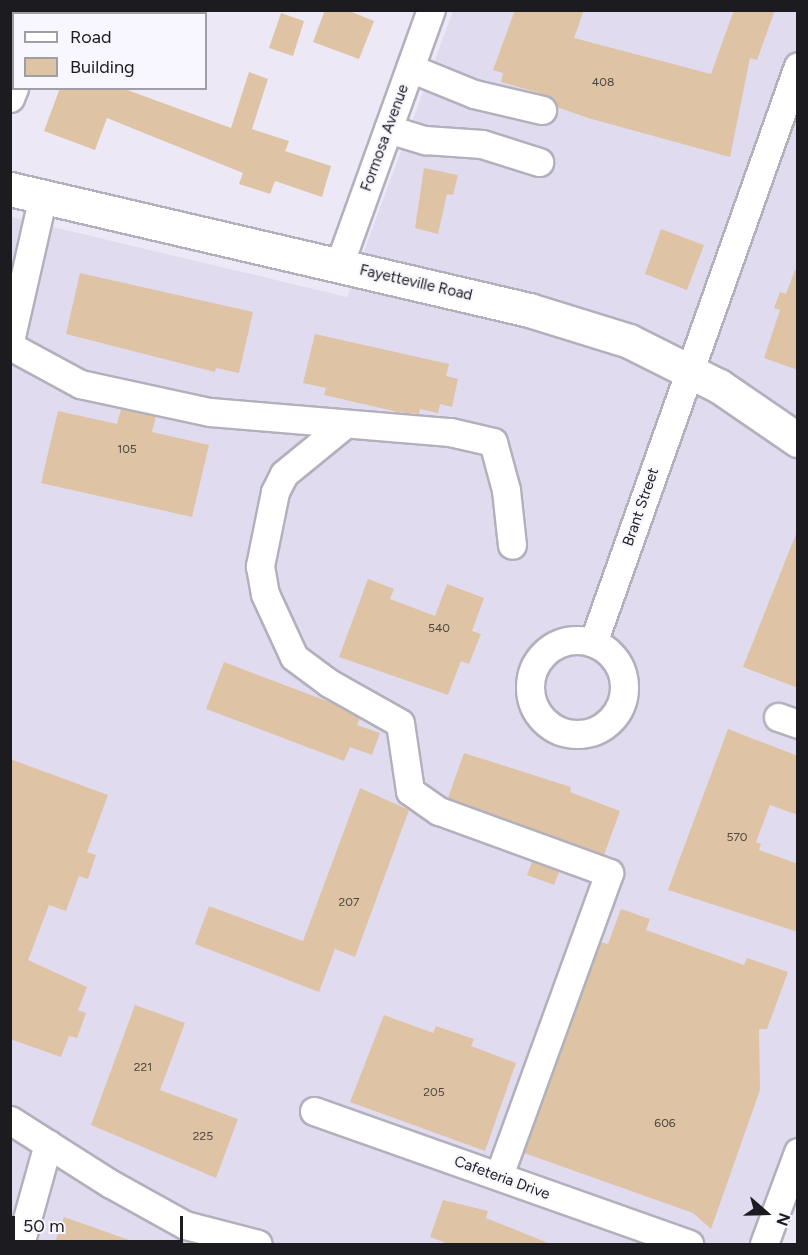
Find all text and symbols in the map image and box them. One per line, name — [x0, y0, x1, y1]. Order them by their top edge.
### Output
legend — [12, 12, 207, 90]
text: Road — [70, 26, 111, 48]
text: Building — [70, 56, 135, 78]
house number: 408 — [592, 76, 614, 90]
street label: Formosa Avenue — [357, 82, 413, 194]
street label: Fayetteville Road — [358, 261, 474, 305]
house number: 105 — [117, 443, 137, 457]
street label: Brant Street — [619, 465, 663, 549]
house number: 540 — [428, 622, 450, 636]
house number: 570 — [726, 831, 748, 845]
house number: 207 — [339, 896, 359, 910]
house number: 221 — [134, 1061, 152, 1075]
house number: 205 — [423, 1086, 445, 1100]
house number: 606 — [654, 1117, 676, 1131]
house number: 225 — [193, 1130, 213, 1144]
street label: Cafeteria Drive — [452, 1152, 552, 1204]
north arrow — [736, 1183, 796, 1243]
scale bar — [15, 1204, 186, 1242]
text: N — [772, 1210, 794, 1228]
text: 50 m — [23, 1215, 65, 1237]

